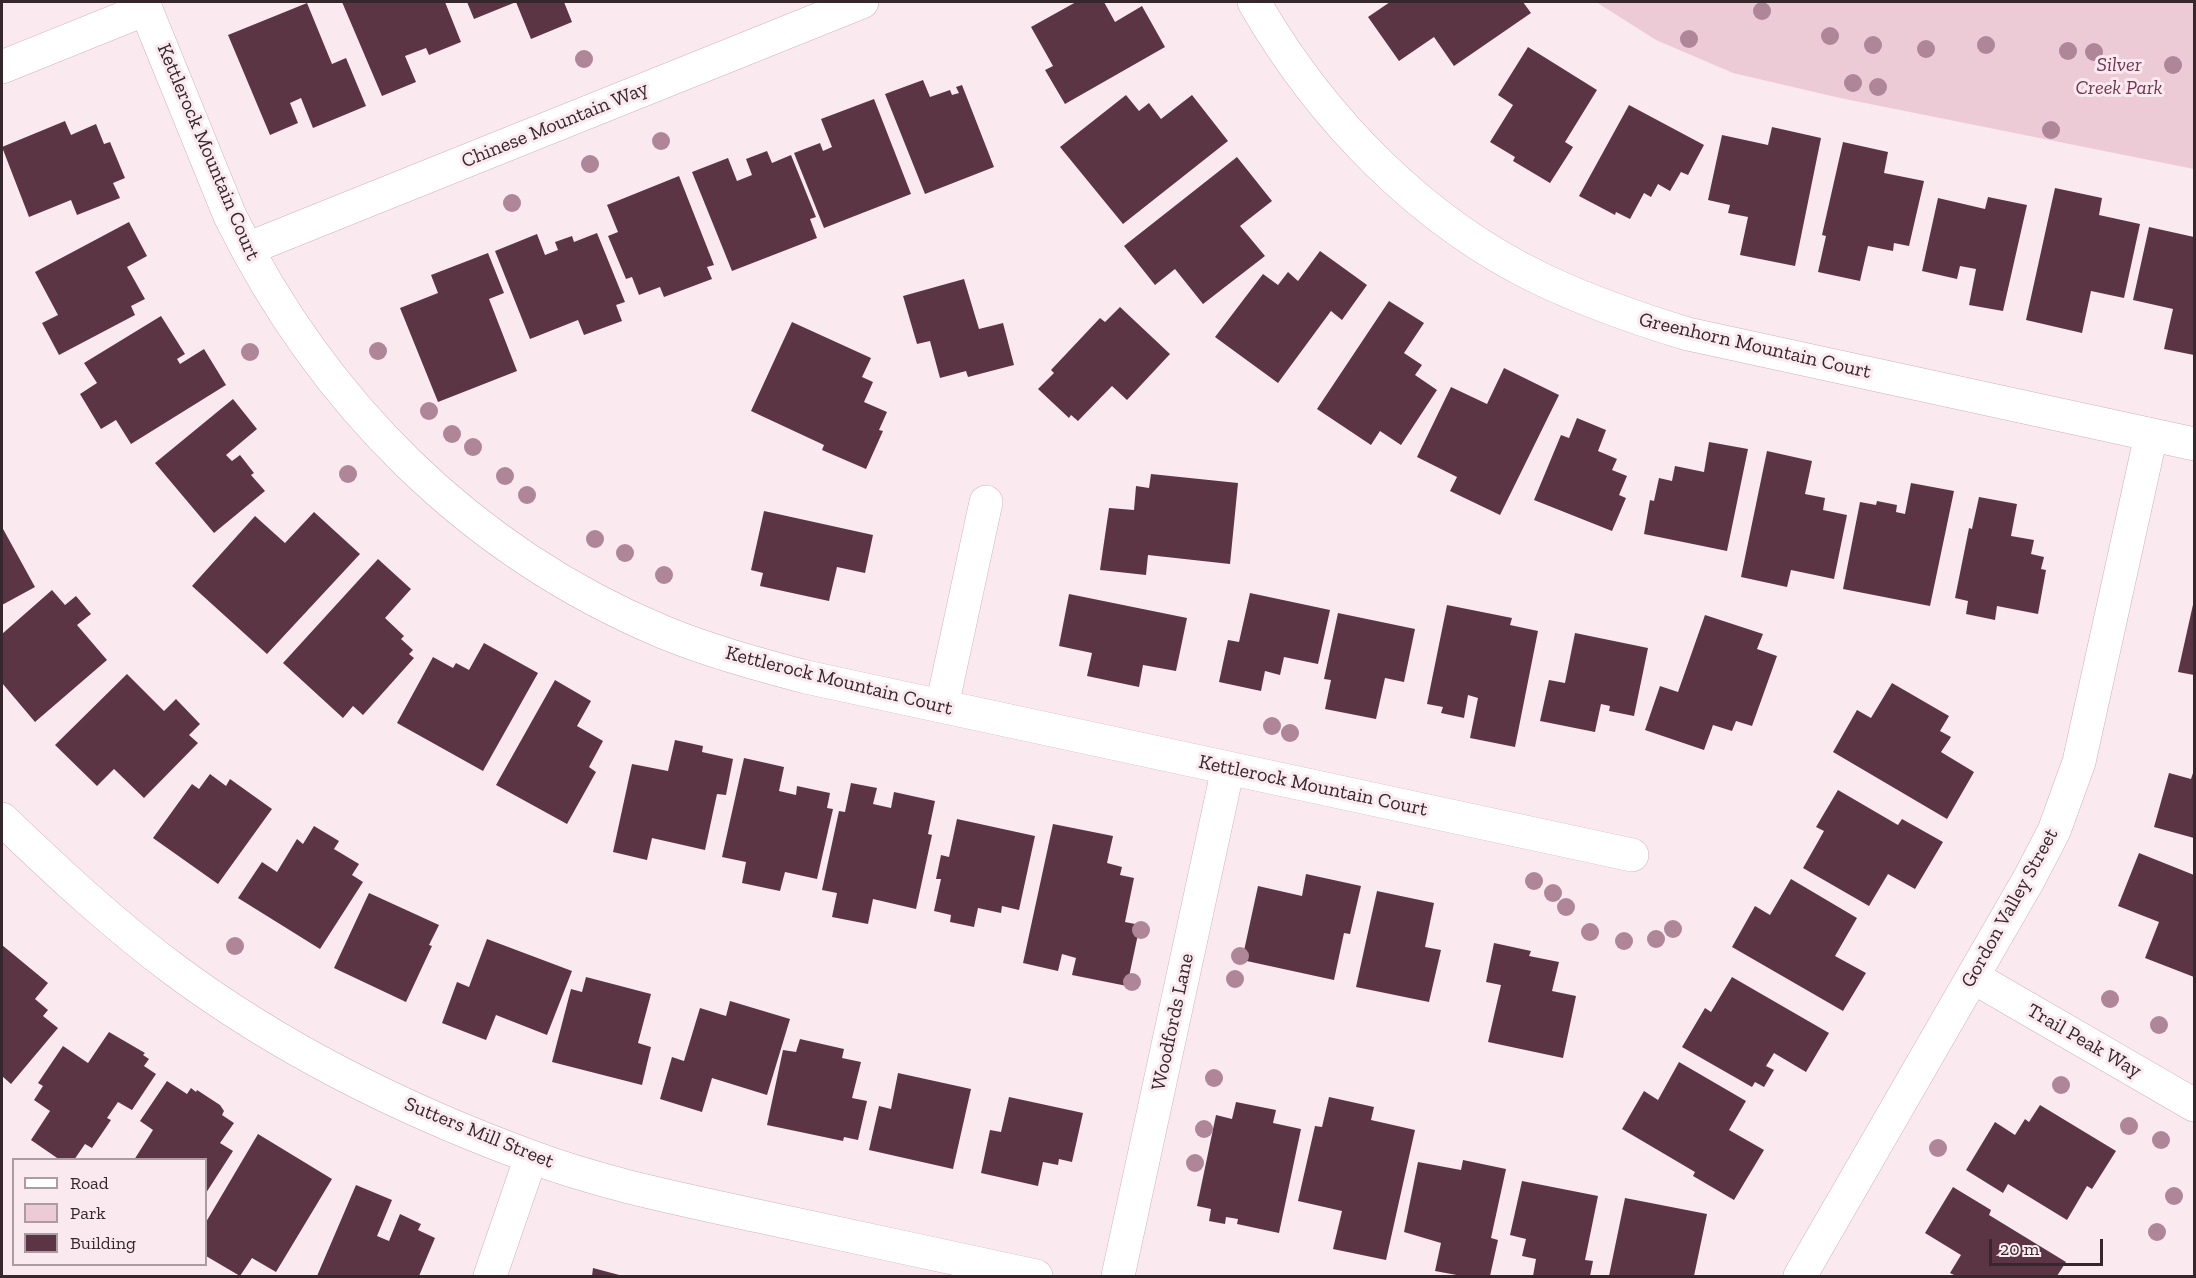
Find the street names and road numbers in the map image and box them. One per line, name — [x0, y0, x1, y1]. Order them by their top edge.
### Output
street label: Kettlerock Mountain Court — [151, 40, 265, 264]
street label: Chinese Mountain Way — [458, 77, 652, 173]
street label: Greenhorn Mountain Court — [1637, 308, 1873, 384]
street label: Kettlerock Mountain Court — [723, 641, 955, 721]
street label: Kettlerock Mountain Court — [1196, 750, 1430, 822]
street label: Gordon Valley Street — [1956, 824, 2064, 992]
street label: Woodfords Lane — [1147, 951, 1199, 1093]
street label: Trail Peak Way — [2023, 999, 2145, 1083]
street label: Sutters Mill Street — [401, 1092, 557, 1174]

